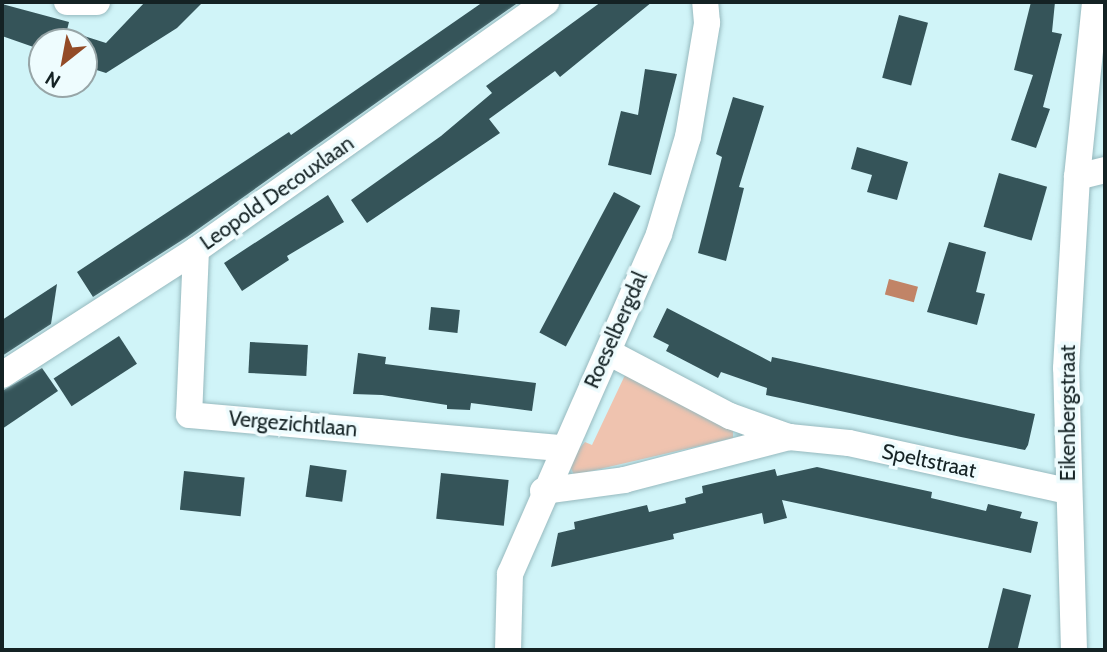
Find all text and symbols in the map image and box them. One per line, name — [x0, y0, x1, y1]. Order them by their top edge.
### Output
north arrow — [28, 28, 98, 98]
text: N — [41, 66, 65, 93]
street label: Leopold Decouxlaan — [195, 131, 359, 255]
street label: Roeselbergdal — [579, 268, 653, 392]
street label: Eikenbergstraat — [1055, 345, 1081, 481]
street label: Vergezichtlaan — [228, 406, 358, 442]
street label: Speltstraat — [880, 439, 978, 483]

